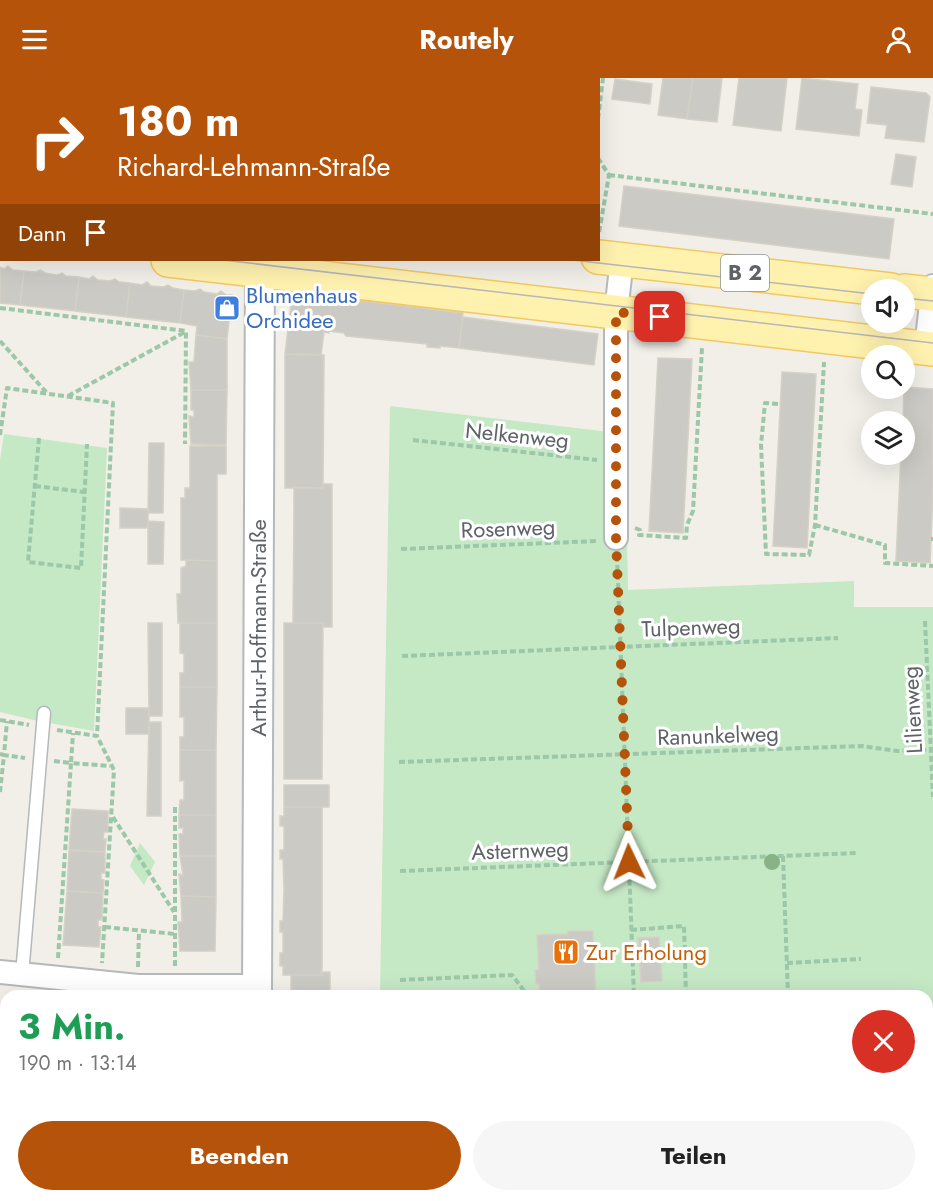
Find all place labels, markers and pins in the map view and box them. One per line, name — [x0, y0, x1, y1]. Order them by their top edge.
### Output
place label: Blumenhaus Orchidee — [246, 279, 358, 336]
pin — [634, 291, 685, 342]
shop icon: Blumenhaus Orchidee — [212, 293, 242, 323]
place label: Zur Erholung — [586, 936, 707, 968]
restaurant icon: Zur Erholung — [551, 937, 581, 967]

